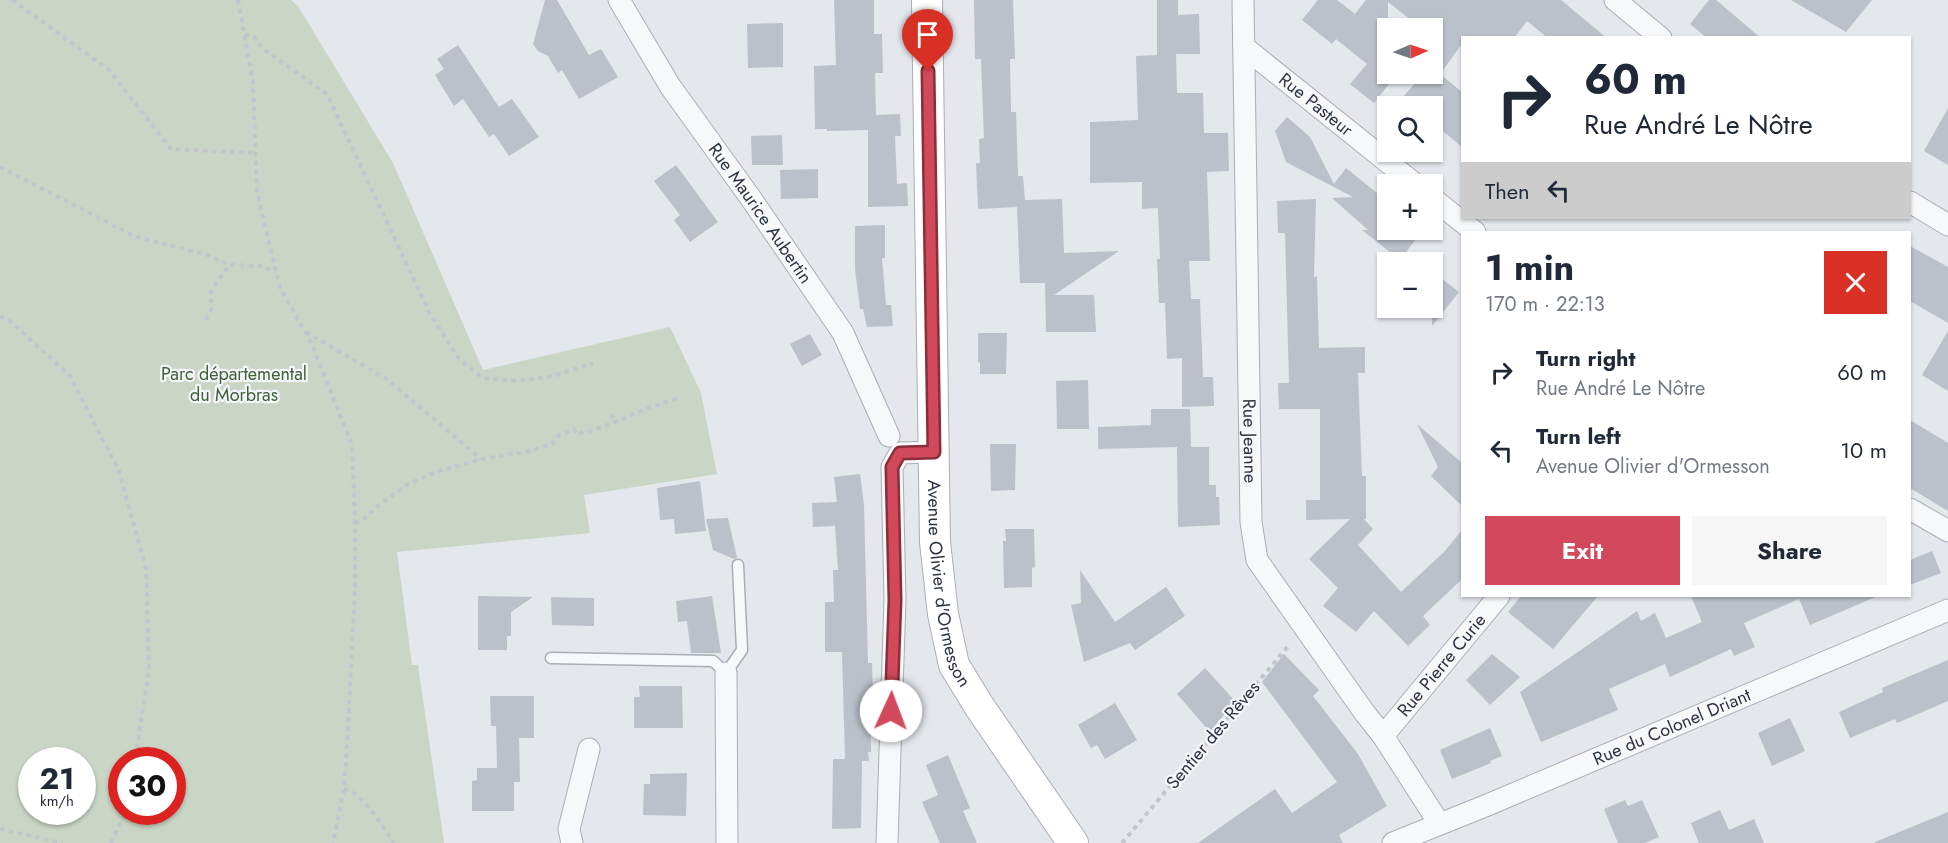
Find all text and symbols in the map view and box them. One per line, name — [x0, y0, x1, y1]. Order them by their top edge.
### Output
pin — [902, 9, 953, 71]
icon: arrive — [911, 18, 944, 51]
north arrow — [1377, 18, 1443, 84]
map controls — [1377, 18, 1443, 318]
text: 60 m — [1584, 49, 1687, 110]
icon: right — [1485, 60, 1563, 138]
street label: Rue Pasteur — [1273, 67, 1359, 143]
button: search — [1377, 96, 1443, 162]
text: Rue André Le Nôtre — [1584, 105, 1813, 144]
street label: Rue Maurice Aubertin — [702, 138, 818, 289]
button: + — [1377, 174, 1443, 240]
icon: left — [1542, 174, 1575, 207]
text: Then — [1485, 175, 1530, 207]
text: 1 min — [1485, 241, 1574, 293]
button: close — [1824, 251, 1887, 314]
button: − — [1377, 252, 1443, 318]
text: 170 m · 22:13 — [1485, 290, 1605, 319]
text: Turn right — [1536, 342, 1636, 374]
icon: right — [1485, 356, 1518, 389]
text: 60 m — [1837, 356, 1887, 388]
park label: Parc départemental du Morbras — [161, 361, 307, 408]
text: Rue André Le Nôtre — [1536, 374, 1705, 403]
street label: Rue Jeanne — [1236, 398, 1263, 483]
text: Turn left — [1536, 420, 1621, 452]
icon: left — [1485, 434, 1518, 467]
text: 10 m — [1840, 434, 1887, 466]
text: Avenue Olivier d'Ormesson — [1536, 452, 1770, 481]
street label: Avenue Olivier d'Ormesson — [921, 480, 977, 692]
button: Exit — [1485, 516, 1680, 585]
button: Share — [1692, 516, 1887, 585]
street label: Rue Pierre Curie — [1391, 608, 1492, 722]
street label: Sentier des Rêves — [1160, 675, 1266, 795]
position arrow — [859, 679, 923, 743]
street label: Rue du Colonel Driant — [1589, 682, 1755, 772]
speed limit sign: 30 — [108, 747, 186, 825]
text: 21 — [40, 757, 74, 800]
text: km/h — [40, 790, 74, 812]

